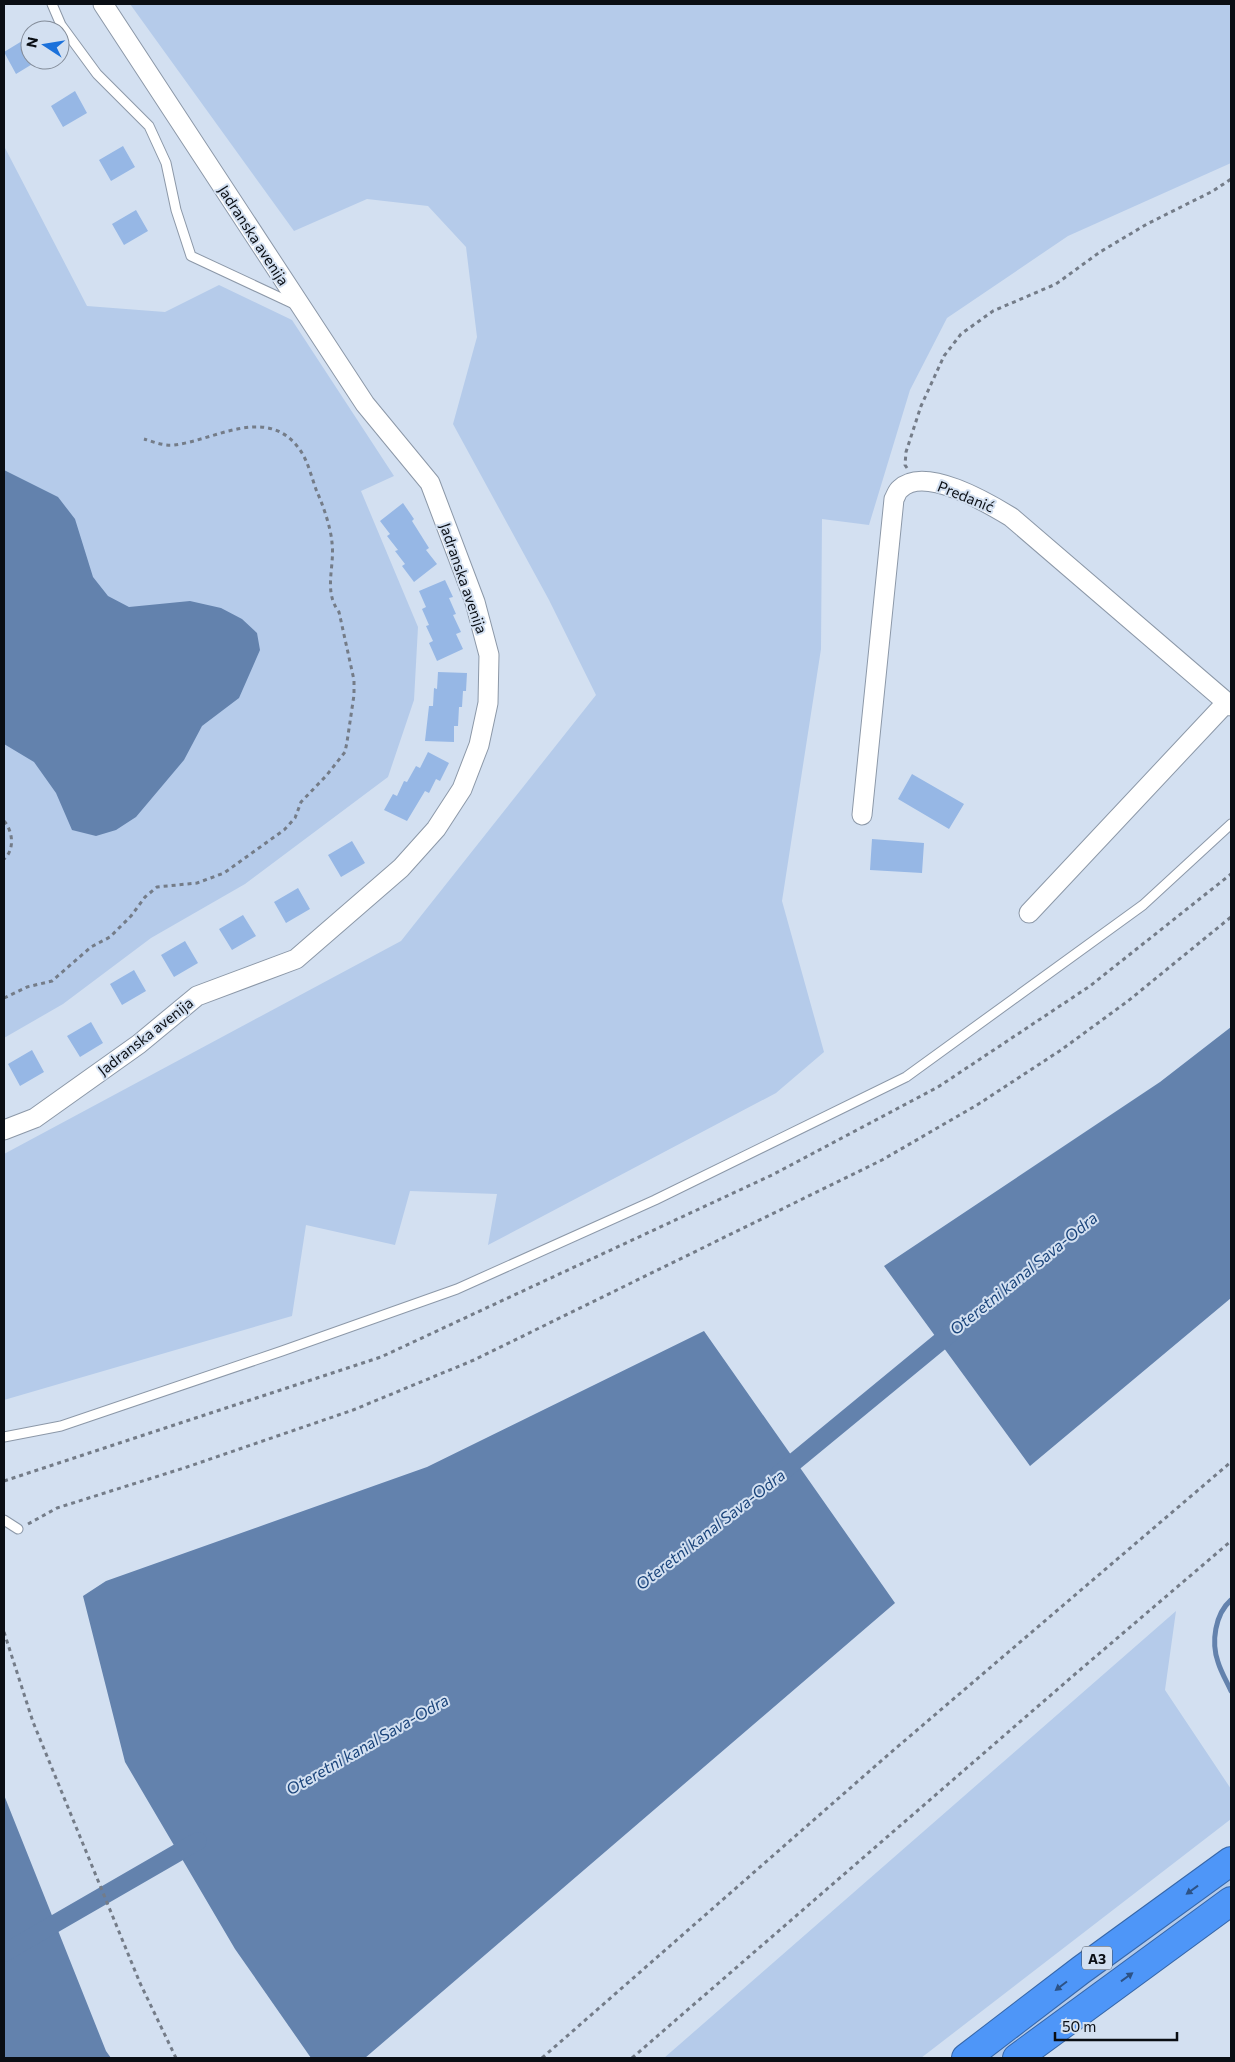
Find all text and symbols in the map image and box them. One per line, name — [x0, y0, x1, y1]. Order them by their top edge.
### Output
north arrow — [20, 20, 70, 70]
text: N — [22, 35, 41, 49]
street label: Jadranska avenija — [215, 181, 293, 289]
street label: Predanić — [935, 477, 997, 515]
street label: Jadranska avenija — [437, 520, 491, 636]
street label: Jadranska avenija — [94, 993, 196, 1079]
water label: Oteretni kanal Sava-Odra — [945, 1208, 1101, 1338]
water label: Oteretni kanal Sava-Odra — [631, 1465, 789, 1593]
water label: Oteretni kanal Sava-Odra — [282, 1690, 452, 1798]
one-way arrow — [1185, 1885, 1199, 1895]
road number: A3 — [1082, 1946, 1112, 1970]
one-way arrow — [1120, 1972, 1134, 1982]
one-way arrow — [1054, 1980, 1067, 1991]
scale bar — [1055, 2010, 1178, 2042]
text: 50 m — [1062, 2017, 1096, 2035]

